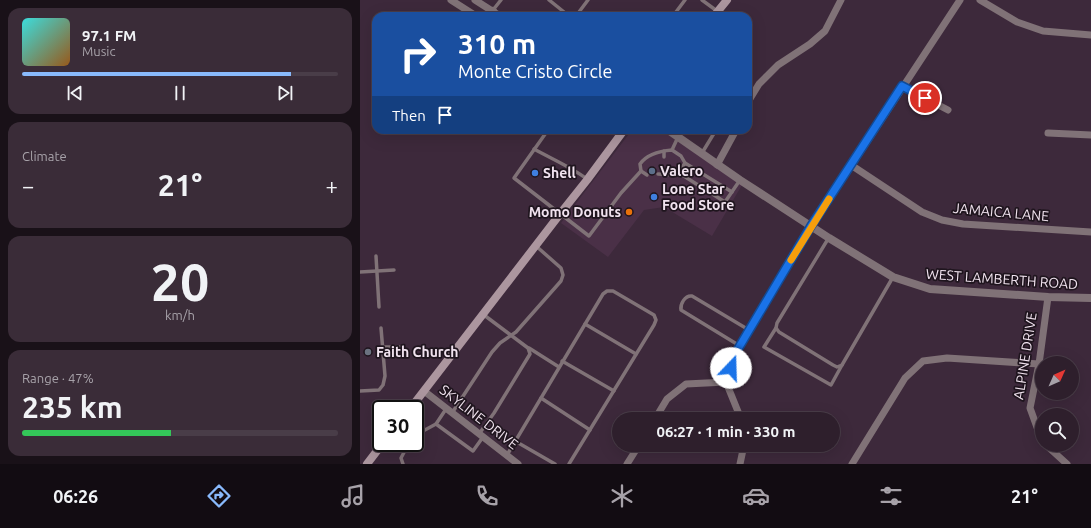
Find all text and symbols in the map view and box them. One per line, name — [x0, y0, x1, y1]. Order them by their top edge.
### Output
text: 97.1 FM — [82, 27, 136, 44]
icon: right — [392, 28, 444, 80]
text: 310 m — [458, 28, 536, 59]
text: Music — [82, 44, 116, 58]
text: Monte Cristo Circle — [458, 61, 613, 81]
pin — [908, 81, 942, 115]
icon: previous — [64, 82, 86, 104]
icon: pause — [169, 82, 191, 104]
icon: next — [274, 82, 296, 104]
icon: arrive — [914, 87, 936, 109]
icon: arrive — [434, 104, 456, 126]
text: Then — [392, 107, 426, 124]
text: Climate — [22, 149, 67, 163]
place label: Valero — [660, 163, 703, 179]
place label: Shell — [543, 165, 576, 181]
marker: Valero — [647, 166, 657, 176]
text: 21° — [158, 168, 202, 202]
marker: Shell — [530, 168, 540, 178]
text: − — [22, 173, 34, 198]
text: + — [326, 173, 338, 198]
place label: Lone Star Food Store — [662, 181, 734, 213]
marker: Lone Star Food Store — [649, 192, 659, 202]
street label: JAMAICA LANE — [952, 200, 1050, 224]
place label: Momo Donuts — [529, 204, 621, 220]
marker: Momo Donuts — [624, 207, 634, 217]
text: 20 — [151, 253, 209, 311]
street label: WEST LAMBERTH ROAD — [925, 266, 1079, 292]
text: km/h — [165, 308, 195, 322]
street label: ALPINE DRIVE — [1010, 311, 1040, 401]
place label: Faith Church — [376, 344, 459, 360]
marker: Faith Church — [363, 347, 373, 357]
position arrow — [710, 347, 752, 389]
north arrow — [1035, 356, 1079, 400]
map controls — [1035, 356, 1079, 452]
text: Range · 47% — [22, 371, 94, 385]
street label: SKYLINE DRIVE — [437, 381, 521, 453]
text: 235 km — [22, 390, 123, 424]
speed limit sign: 30 — [372, 400, 424, 452]
button: search — [1035, 408, 1079, 452]
text: 06:27 · 1 min · 330 m — [657, 423, 795, 440]
icon: directions — [205, 482, 233, 510]
icon: music — [339, 482, 367, 510]
icon: phone — [473, 482, 501, 510]
icon: climate — [608, 482, 636, 510]
icon: car — [742, 482, 770, 510]
icon: filters — [877, 482, 905, 510]
text: 06:26 — [53, 486, 98, 506]
text: 21° — [1011, 486, 1038, 506]

